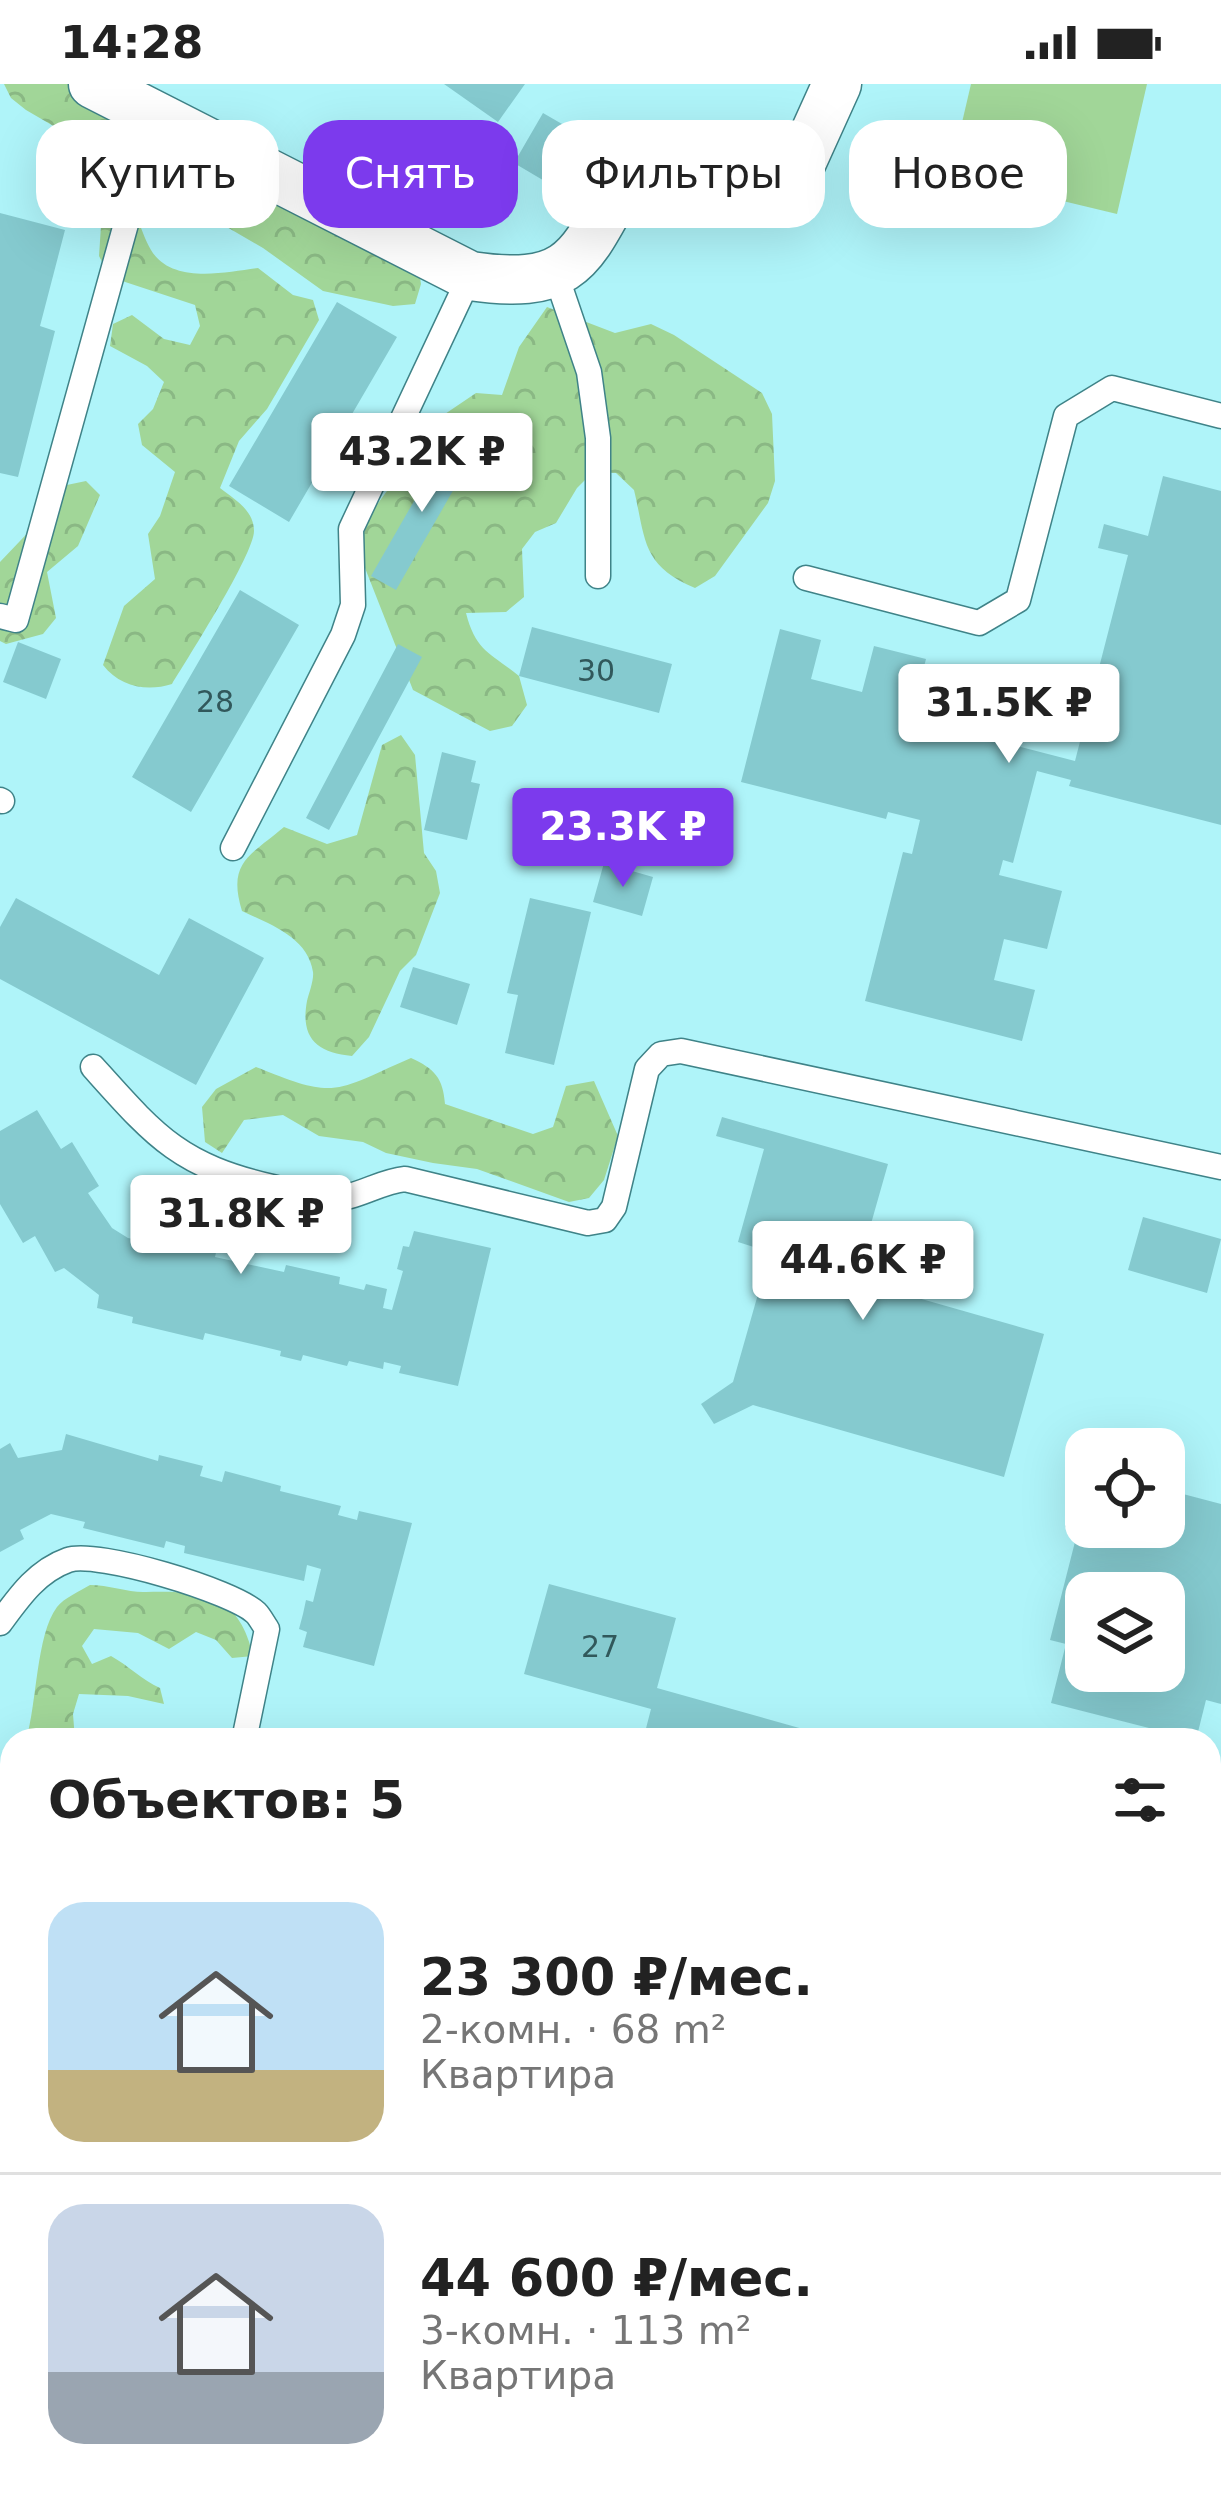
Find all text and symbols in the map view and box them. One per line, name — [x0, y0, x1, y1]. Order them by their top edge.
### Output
text: 14:28 — [60, 16, 203, 69]
chip: Купить — [36, 120, 279, 228]
chip: Снять — [303, 120, 518, 228]
chip: Фильтры — [542, 120, 825, 228]
chip: Новое — [849, 120, 1067, 228]
pin: 43.2K ₽ — [311, 413, 533, 515]
text: 43.2K ₽ — [338, 429, 506, 474]
house number: 30 — [577, 653, 615, 688]
pin: 31.5K ₽ — [898, 664, 1120, 766]
text: 31.5K ₽ — [925, 680, 1093, 725]
house number: 28 — [196, 684, 234, 719]
pin: 23.3K ₽ — [512, 788, 734, 890]
text: 23.3K ₽ — [539, 804, 707, 849]
pin: 31.8K ₽ — [130, 1175, 352, 1277]
text: 31.8K ₽ — [157, 1191, 325, 1236]
pin: 44.6K ₽ — [752, 1221, 974, 1323]
text: 44.6K ₽ — [779, 1237, 947, 1282]
map controls — [1065, 1428, 1185, 1692]
button: locate — [1065, 1428, 1185, 1548]
button: layers — [1065, 1572, 1185, 1692]
house number: 27 — [581, 1629, 619, 1664]
icon: filters — [1107, 1767, 1173, 1833]
text: Объектов: 5 — [48, 1771, 405, 1830]
text: 23 300 ₽/мес. — [420, 1948, 813, 2007]
icon: home — [144, 1950, 288, 2094]
text: 2-комн. · 68 m² — [420, 2007, 726, 2052]
text: Квартира — [420, 2052, 616, 2097]
text: 44 600 ₽/мес. — [420, 2249, 813, 2308]
icon: home — [144, 2252, 288, 2396]
text: 3-комн. · 113 m² — [420, 2308, 751, 2353]
text: Квартира — [420, 2353, 616, 2398]

